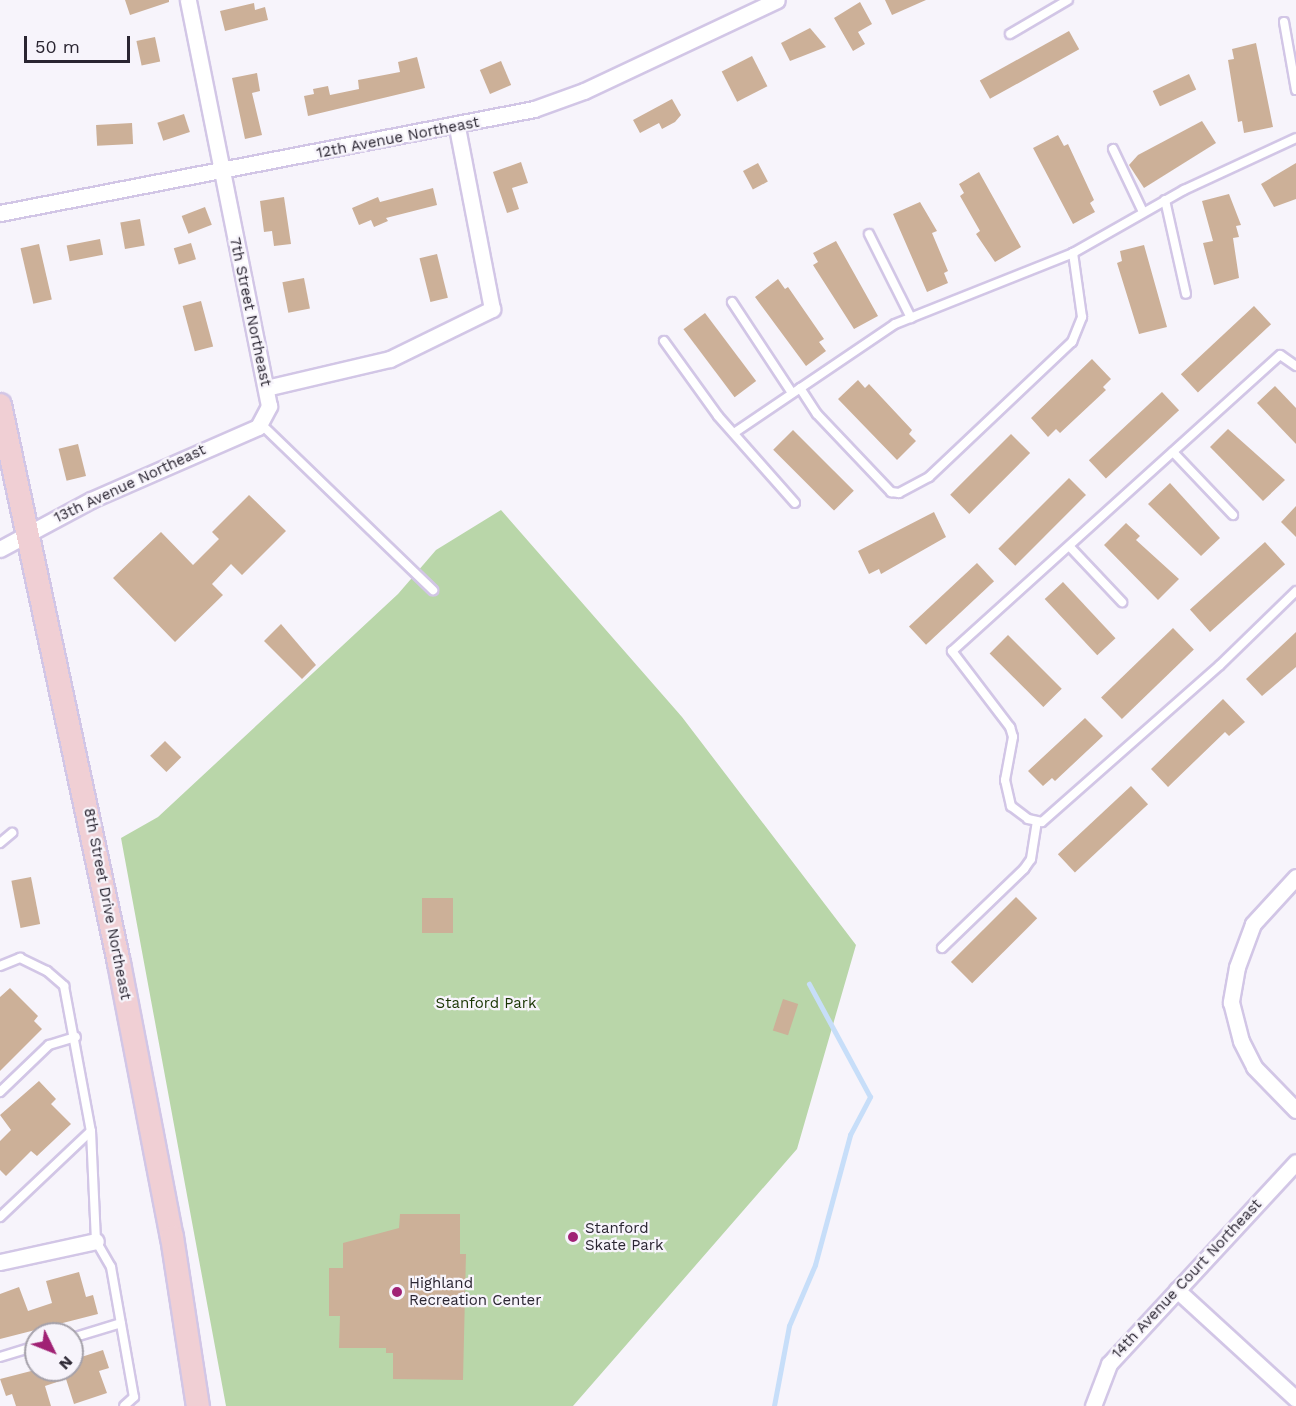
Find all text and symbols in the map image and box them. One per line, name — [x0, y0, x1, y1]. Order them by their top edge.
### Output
scale bar — [27, 24, 134, 62]
text: 50 m — [35, 36, 80, 57]
street label: 12th Avenue Northeast — [315, 113, 481, 163]
street label: 7th Street Northeast — [225, 236, 275, 388]
street label: 13th Avenue Northeast — [51, 441, 209, 527]
street label: 8th Street Drive Northeast — [80, 807, 134, 1001]
park label: Stanford Park — [436, 995, 536, 1013]
street label: 14th Avenue Court Northeast — [1108, 1195, 1266, 1363]
place label: Stanford Skate Park — [585, 1219, 663, 1254]
marker: Stanford Skate Park — [566, 1230, 580, 1244]
place label: Highland Recreation Center — [409, 1274, 541, 1309]
marker: Highland Recreation Center — [390, 1285, 404, 1299]
north arrow — [24, 1322, 84, 1382]
text: N — [55, 1352, 77, 1374]

